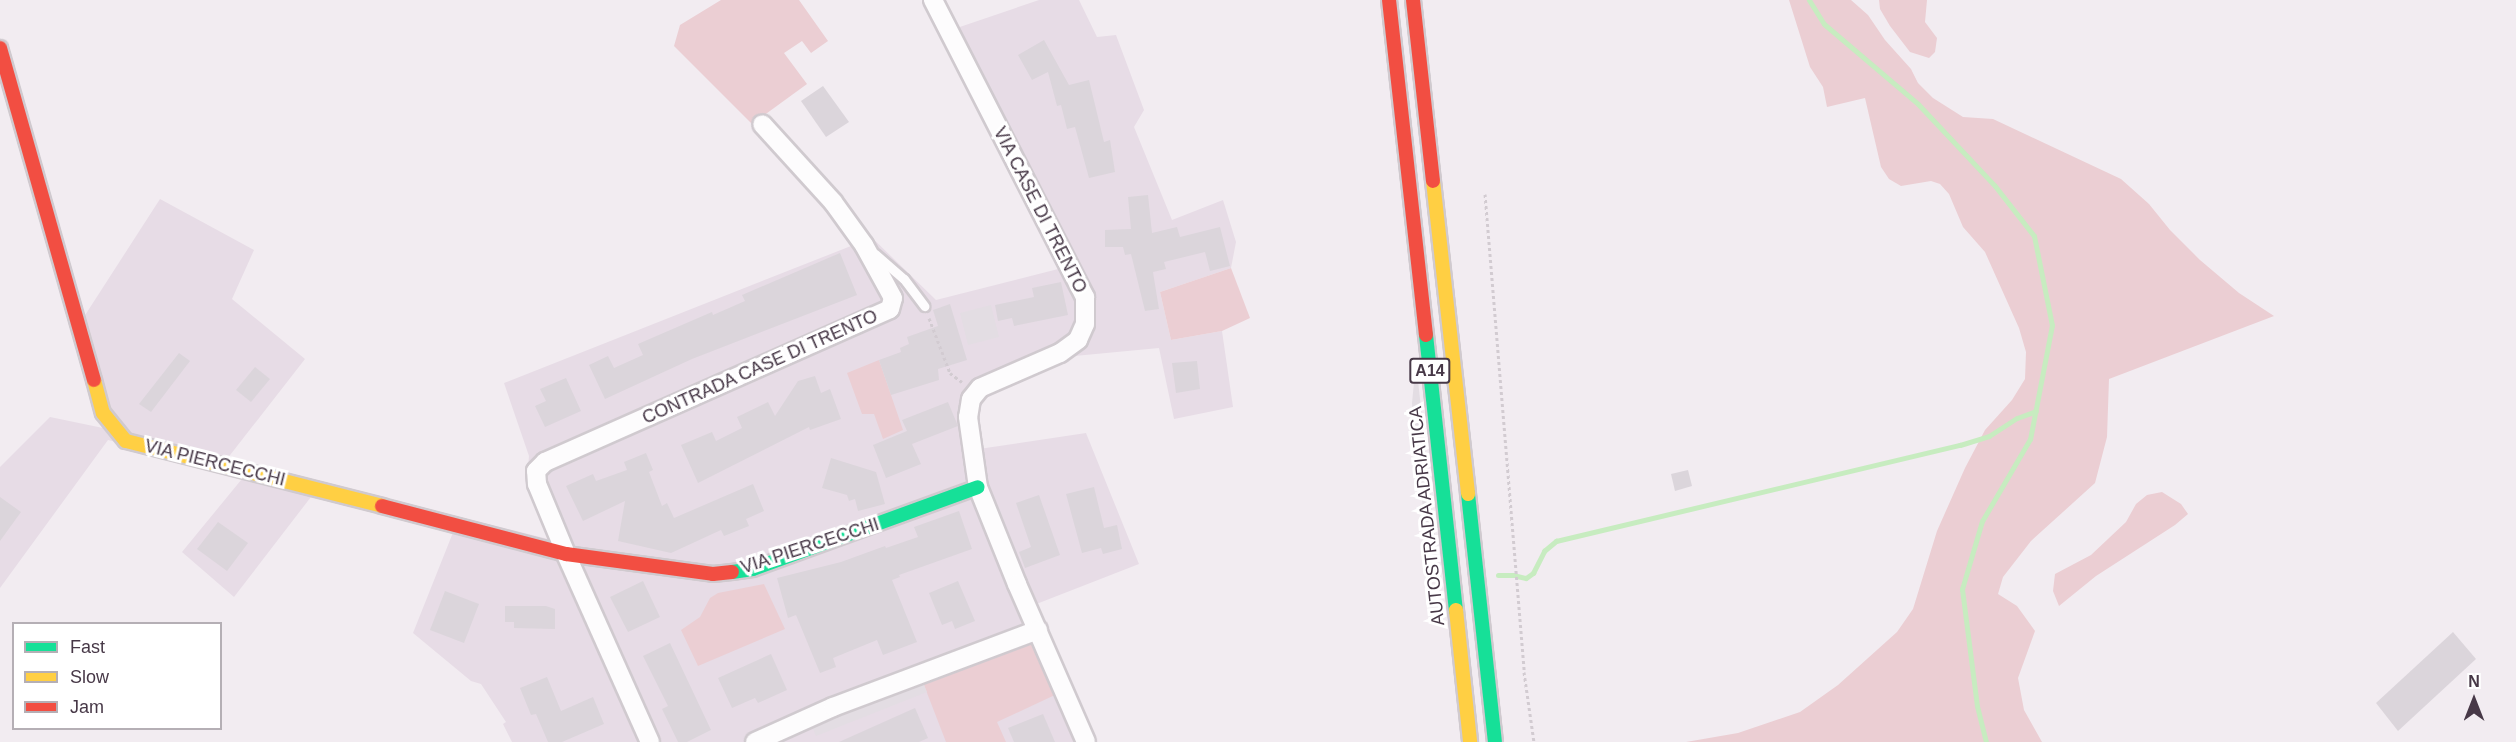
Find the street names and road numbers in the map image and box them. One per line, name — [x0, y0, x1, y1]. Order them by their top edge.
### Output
street label: VIA CASE DI TRENTO — [988, 123, 1092, 297]
street label: CONTRADA CASE DI TRENTO — [638, 305, 882, 429]
road number: A14 — [1409, 358, 1451, 384]
street label: AUTOSTRADA ADRIATICA — [1405, 404, 1449, 628]
street label: VIA PIERCECCHI — [142, 435, 288, 491]
street label: VIA PIERCECCHI — [738, 513, 882, 579]

